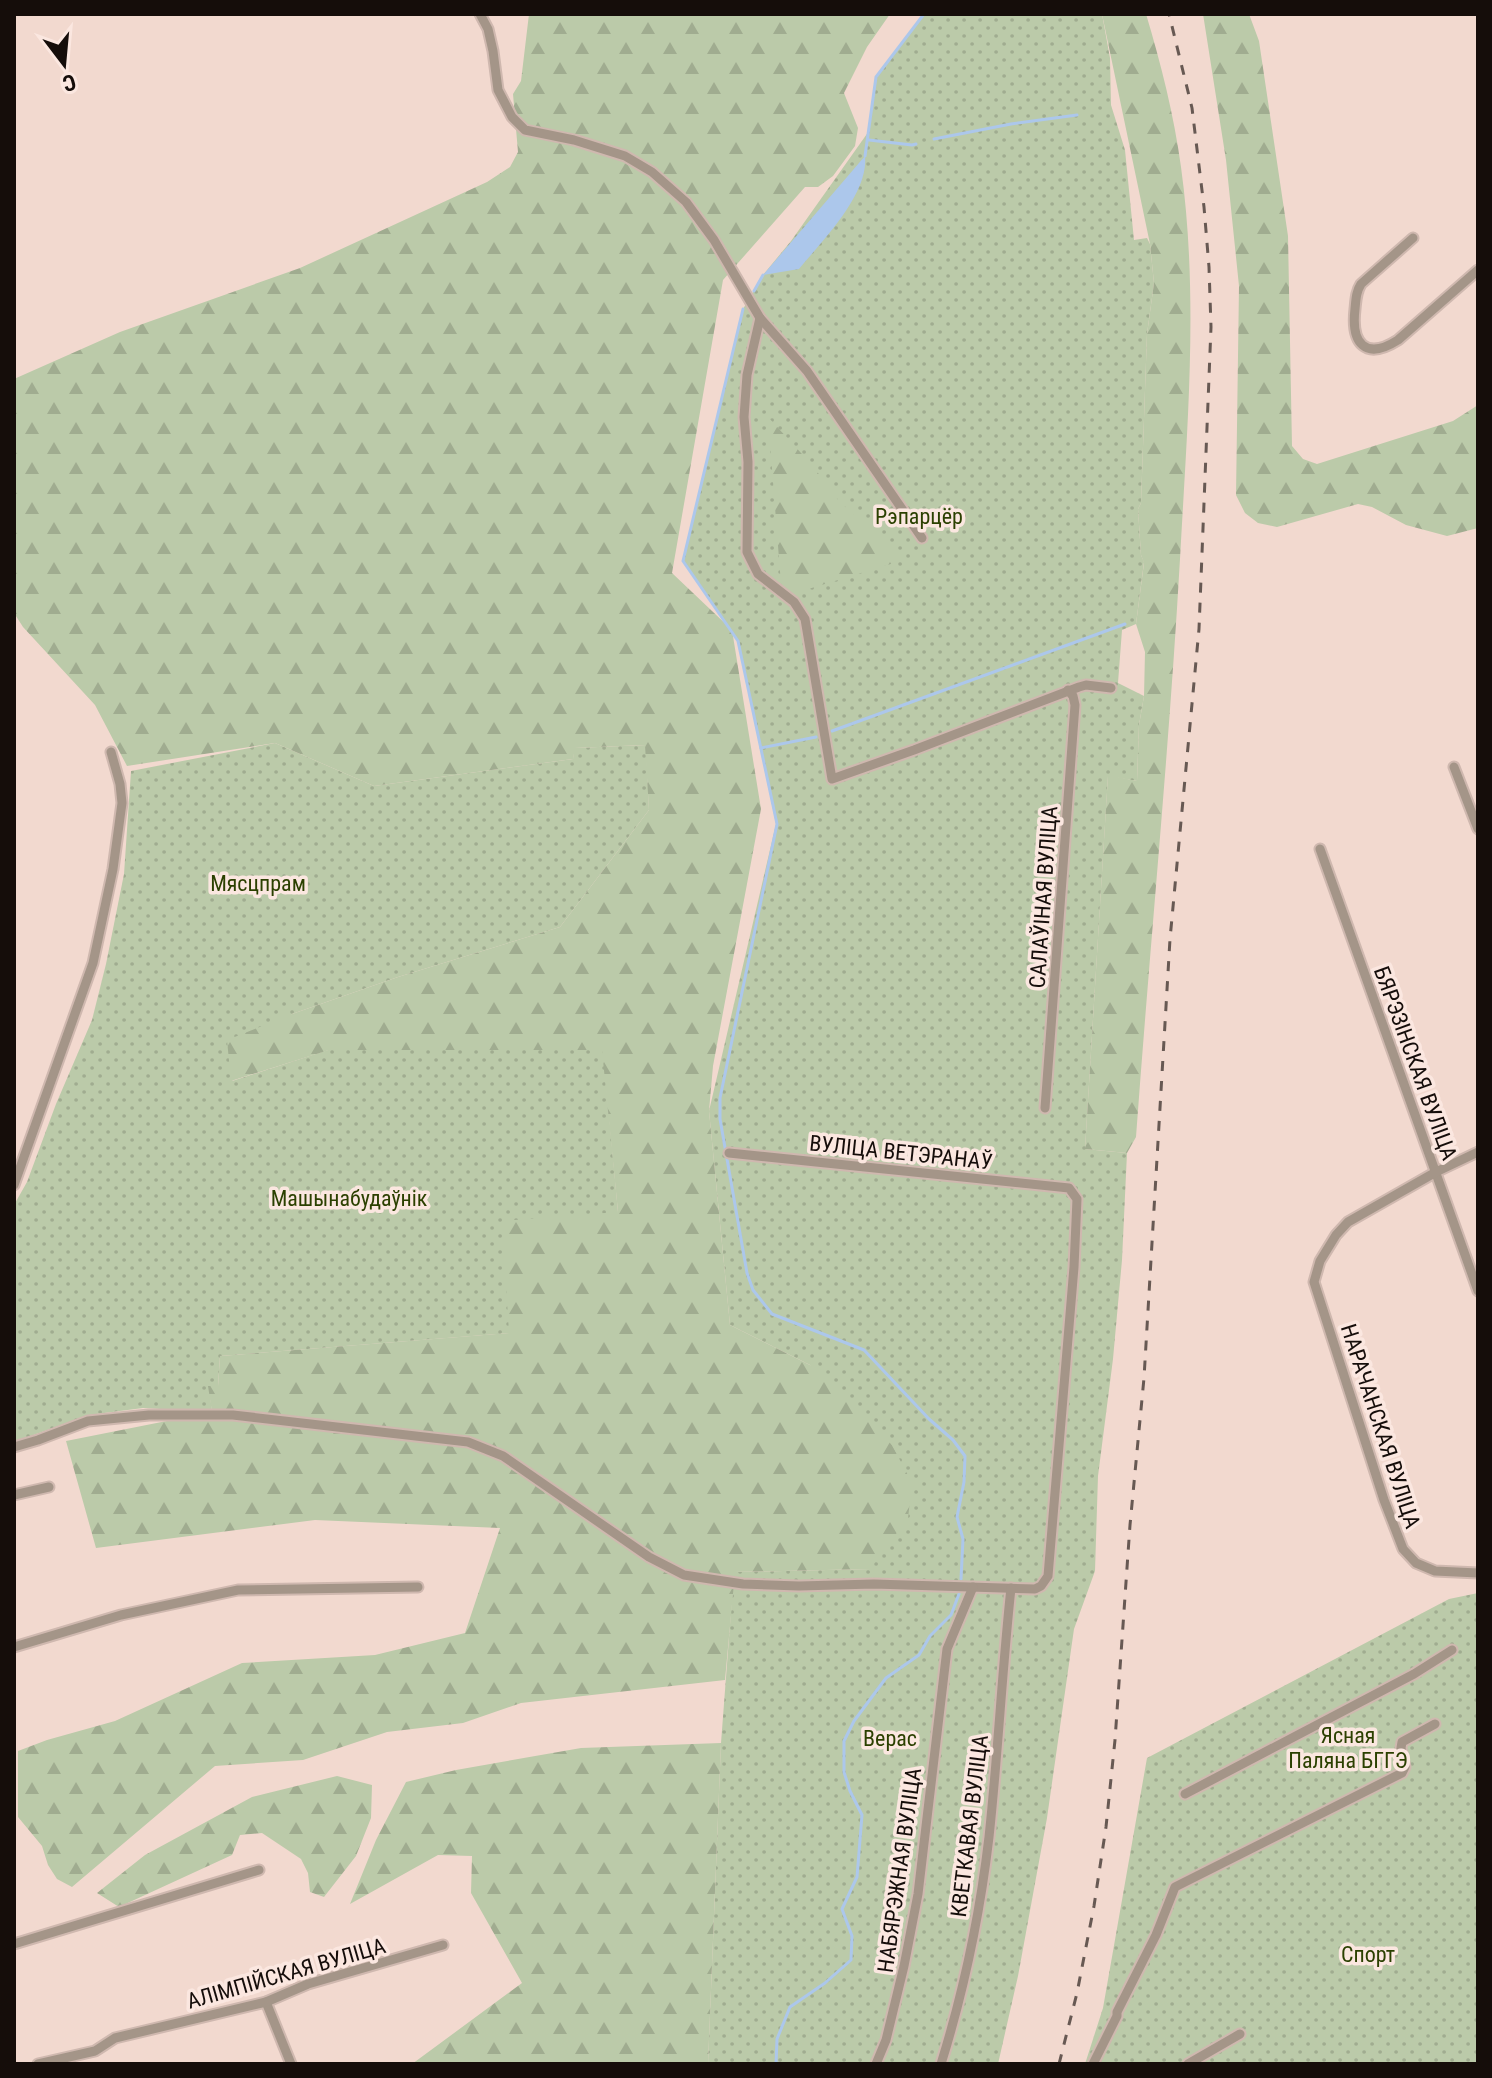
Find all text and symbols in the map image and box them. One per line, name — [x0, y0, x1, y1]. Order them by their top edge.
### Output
north arrow — [24, 24, 104, 104]
text: С — [60, 69, 79, 96]
park label: Рэпарцёр — [875, 504, 963, 529]
street label: САЛАЎІНАЯ ВУЛІЦА — [1025, 805, 1062, 989]
park label: Мясцпрам — [210, 871, 306, 896]
street label: БЯРЭЗІНСКАЯ ВУЛІЦА — [1369, 963, 1462, 1164]
street label: ВУЛІЦА ВЕТЭРАНАЎ — [808, 1130, 994, 1175]
park label: Машынабудаўнік — [271, 1186, 428, 1211]
street label: НАРАЧАНСКАЯ ВУЛІЦА — [1336, 1321, 1425, 1532]
park label: Ясная Паляна БГГЭ — [1288, 1723, 1408, 1773]
park label: Верас — [863, 1726, 917, 1751]
street label: КВЕТКАВАЯ ВУЛІЦА — [946, 1733, 993, 1919]
street label: НАБЯРЭЖНАЯ ВУЛІЦА — [873, 1766, 926, 1974]
street label: АЛІМПІЙСКАЯ ВУЛІЦА — [184, 1933, 389, 2014]
park label: Спорт — [1341, 1942, 1395, 1967]

